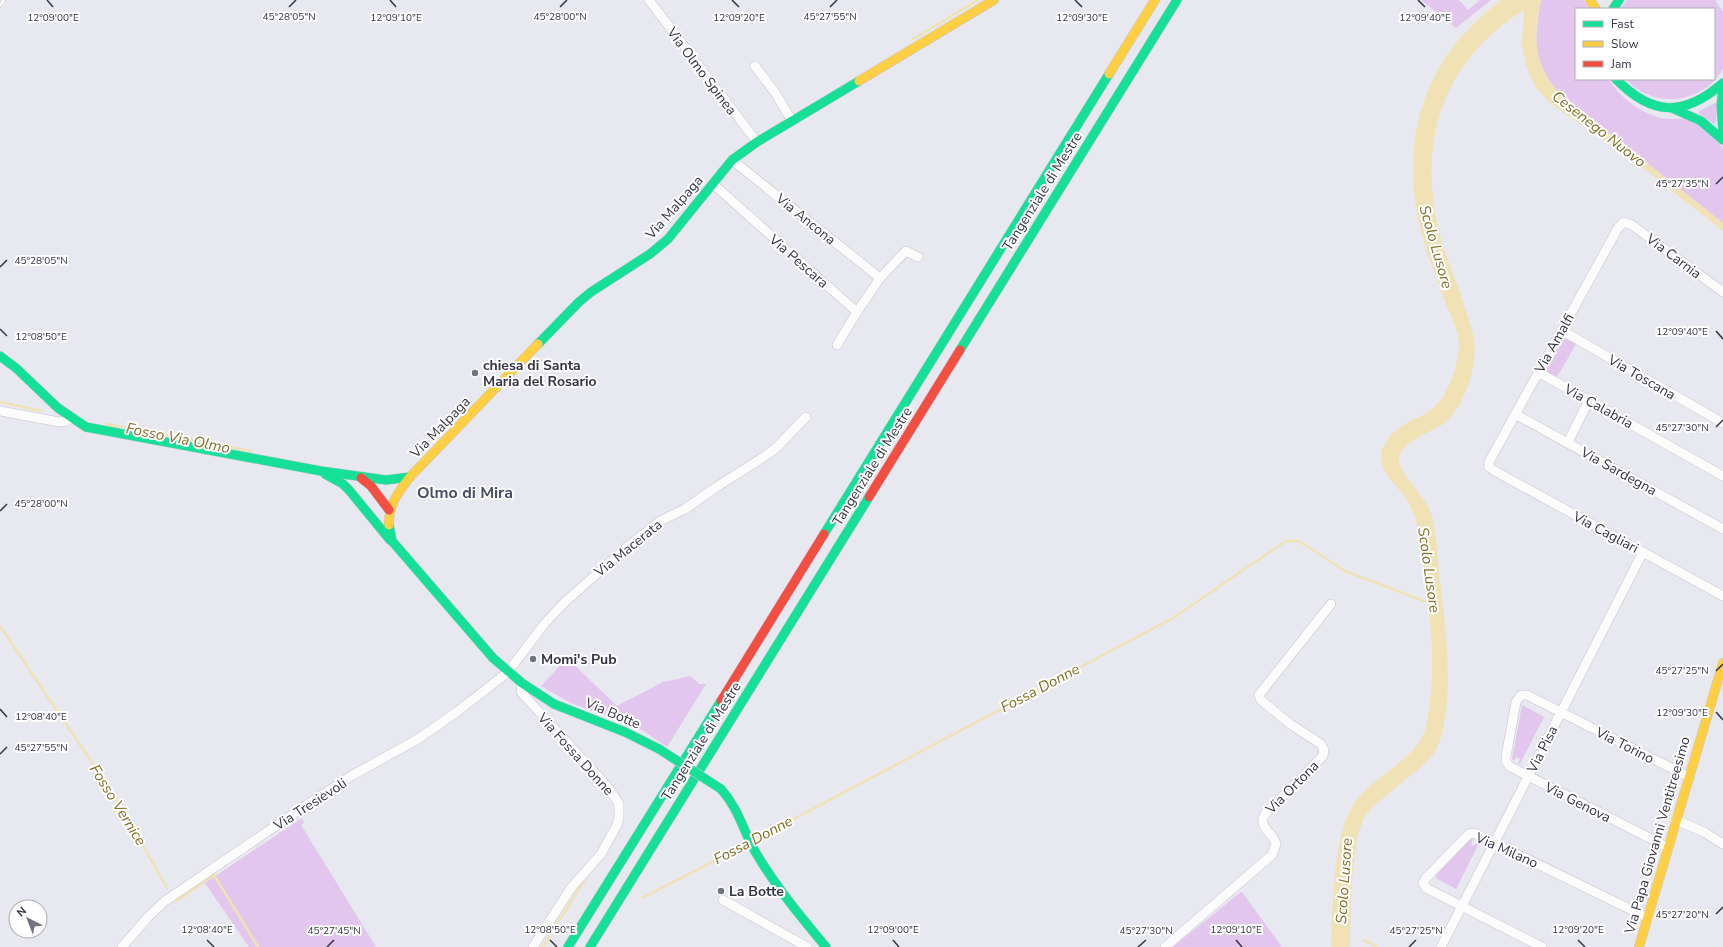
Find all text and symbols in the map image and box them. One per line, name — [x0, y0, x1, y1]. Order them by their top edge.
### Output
legend — [1575, 8, 1715, 80]
text: 45°28'05"N — [262, 10, 316, 24]
text: 45°28'00"N — [533, 10, 587, 24]
text: 45°27'55"N — [803, 10, 857, 24]
text: 12°09'00"E — [27, 11, 79, 25]
text: 12°09'10"E — [370, 11, 422, 25]
text: 12°09'20"E — [713, 11, 765, 25]
text: 12°09'30"E — [1056, 11, 1108, 25]
text: 12°09'40"E — [1399, 11, 1451, 25]
text: Fast — [1611, 16, 1634, 32]
street label: Via Olmo Spinea — [662, 23, 741, 119]
text: Slow — [1611, 36, 1639, 52]
text: Jam — [1610, 56, 1632, 72]
water label: Cesenego Nuovo — [1548, 86, 1650, 172]
street label: Tangenziale di Mestre — [998, 128, 1087, 254]
street label: Via Malpaga — [641, 171, 707, 244]
text: 45°27'35"N — [1655, 177, 1709, 191]
street label: Via Ancona — [771, 189, 839, 249]
water label: Scolo Lusore — [1415, 203, 1457, 291]
street label: Via Carnia — [1642, 229, 1705, 283]
street label: Via Pescara — [764, 230, 832, 292]
text: 45°28'05"N — [14, 254, 68, 268]
street label: Via Amalfi — [1530, 310, 1579, 377]
text: 12°09'40"E — [1656, 325, 1708, 339]
text: 12°08'50"E — [15, 330, 67, 344]
street label: Via Toscana — [1604, 350, 1679, 404]
place label: chiesa di Santa Maria del Rosario — [483, 356, 597, 391]
marker: chiesa di Santa Maria del Rosario — [470, 368, 480, 378]
street label: Via Calabria — [1560, 379, 1637, 433]
street label: Via Malpaga — [406, 392, 475, 463]
street label: Tangenziale di Mestre — [828, 403, 917, 529]
water label: Fosso Via Olmo — [124, 418, 232, 458]
text: 45°27'30"N — [1655, 421, 1709, 435]
street label: Via Sardegna — [1577, 442, 1660, 500]
district label: Olmo di Mira — [417, 482, 513, 504]
text: 45°28'00"N — [14, 497, 68, 511]
street label: Via Cagliari — [1569, 507, 1642, 558]
street label: Via Macerata — [590, 515, 666, 582]
water label: Scolo Lusore — [1413, 526, 1445, 614]
place label: Momi's Pub — [541, 650, 617, 669]
marker: Momi's Pub — [528, 654, 538, 664]
water label: Fossa Donne — [997, 659, 1083, 717]
text: 45°27'25"N — [1655, 664, 1709, 678]
street label: Tangenziale di Mestre — [657, 678, 746, 804]
street label: Via Botte — [581, 693, 643, 734]
text: 12°09'30"E — [1656, 706, 1708, 720]
street label: Via Fossa Donne — [533, 708, 618, 800]
text: 12°08'40"E — [15, 710, 67, 724]
street label: Via Torino — [1591, 722, 1657, 768]
street label: Via Pisa — [1522, 723, 1562, 777]
street label: Via Papa Giovanni Ventitreesimo — [1620, 734, 1695, 937]
text: 45°27'55"N — [14, 741, 68, 755]
street label: Via Ortona — [1261, 757, 1323, 819]
water label: Fosso Vernice — [85, 760, 151, 850]
street label: Via Tresievoli — [269, 774, 350, 836]
street label: Via Genova — [1541, 777, 1614, 827]
water label: Fossa Donne — [710, 811, 796, 869]
street label: Via Milano — [1472, 828, 1541, 873]
water label: Scolo Lusore — [1331, 837, 1357, 925]
place label: La Botte — [729, 882, 784, 901]
marker: La Botte — [716, 886, 726, 896]
north arrow — [8, 899, 48, 939]
text: N — [14, 904, 30, 920]
text: 45°27'20"N — [1655, 908, 1709, 922]
text: 12°08'40"E — [181, 923, 233, 937]
text: 12°08'50"E — [524, 923, 576, 937]
text: 12°09'00"E — [867, 923, 919, 937]
text: 12°09'10"E — [1210, 923, 1262, 937]
text: 12°09'20"E — [1552, 923, 1604, 937]
text: 45°27'45"N — [307, 924, 361, 938]
text: 45°27'30"N — [1119, 924, 1173, 938]
text: 45°27'25"N — [1389, 924, 1443, 938]

